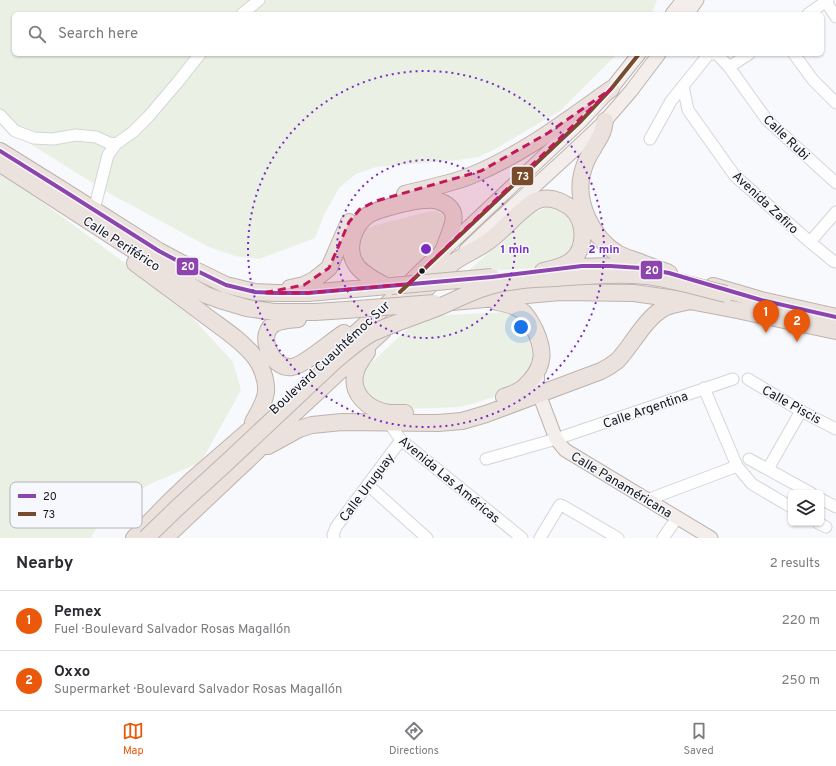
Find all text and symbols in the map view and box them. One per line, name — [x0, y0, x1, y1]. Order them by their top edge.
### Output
search box — [12, 12, 824, 56]
icon: search — [26, 23, 48, 45]
text: Search here — [58, 25, 138, 44]
street label: Calle Rubi — [759, 112, 812, 165]
line badge: 73 — [511, 166, 534, 186]
street label: Avenida Zafiro — [728, 169, 801, 238]
text: 73 — [517, 170, 529, 184]
street label: Calle Periférico — [79, 214, 163, 276]
centre of rings — [419, 242, 433, 256]
text: 1 min — [501, 242, 529, 258]
text: 2 min — [588, 242, 620, 258]
line badge: 20 — [176, 257, 199, 276]
text: 20 — [181, 260, 195, 274]
line badge: 20 — [640, 260, 663, 280]
text: 20 — [645, 264, 659, 278]
unlabelled marker — [417, 266, 427, 276]
street label: Boulevard Cuauhtémoc Sur — [267, 298, 394, 419]
pin: 1 — [753, 300, 779, 333]
pin: 2 — [784, 309, 810, 342]
your location — [511, 317, 531, 337]
street label: Calle Piscis — [759, 383, 824, 429]
street label: Calle Argentina — [601, 389, 690, 433]
street label: Avenida Las Américas — [395, 434, 503, 528]
street label: Calle Panaméricana — [567, 449, 675, 522]
street label: Calle Uruguay — [337, 451, 399, 526]
legend — [10, 482, 142, 528]
text: 20 — [43, 490, 57, 504]
map controls — [788, 490, 824, 526]
button: layers — [788, 490, 824, 526]
text: 73 — [43, 508, 55, 522]
text: Nearby — [16, 553, 73, 575]
text: 2 results — [770, 556, 820, 572]
text: Pemex — [54, 603, 102, 622]
text: 1 — [26, 613, 32, 629]
text: 220 m — [782, 613, 820, 629]
text: Fuel · Boulevard Salvador Rosas Magallón — [54, 622, 291, 638]
text: Oxxo — [54, 663, 90, 682]
text: 2 — [25, 673, 33, 689]
text: 250 m — [782, 673, 820, 689]
text: Supermarket · Boulevard Salvador Rosas Magallón — [54, 682, 342, 698]
tab: Map — [122, 720, 144, 758]
tab: Directions — [389, 720, 439, 758]
tab: Saved — [683, 720, 714, 758]

